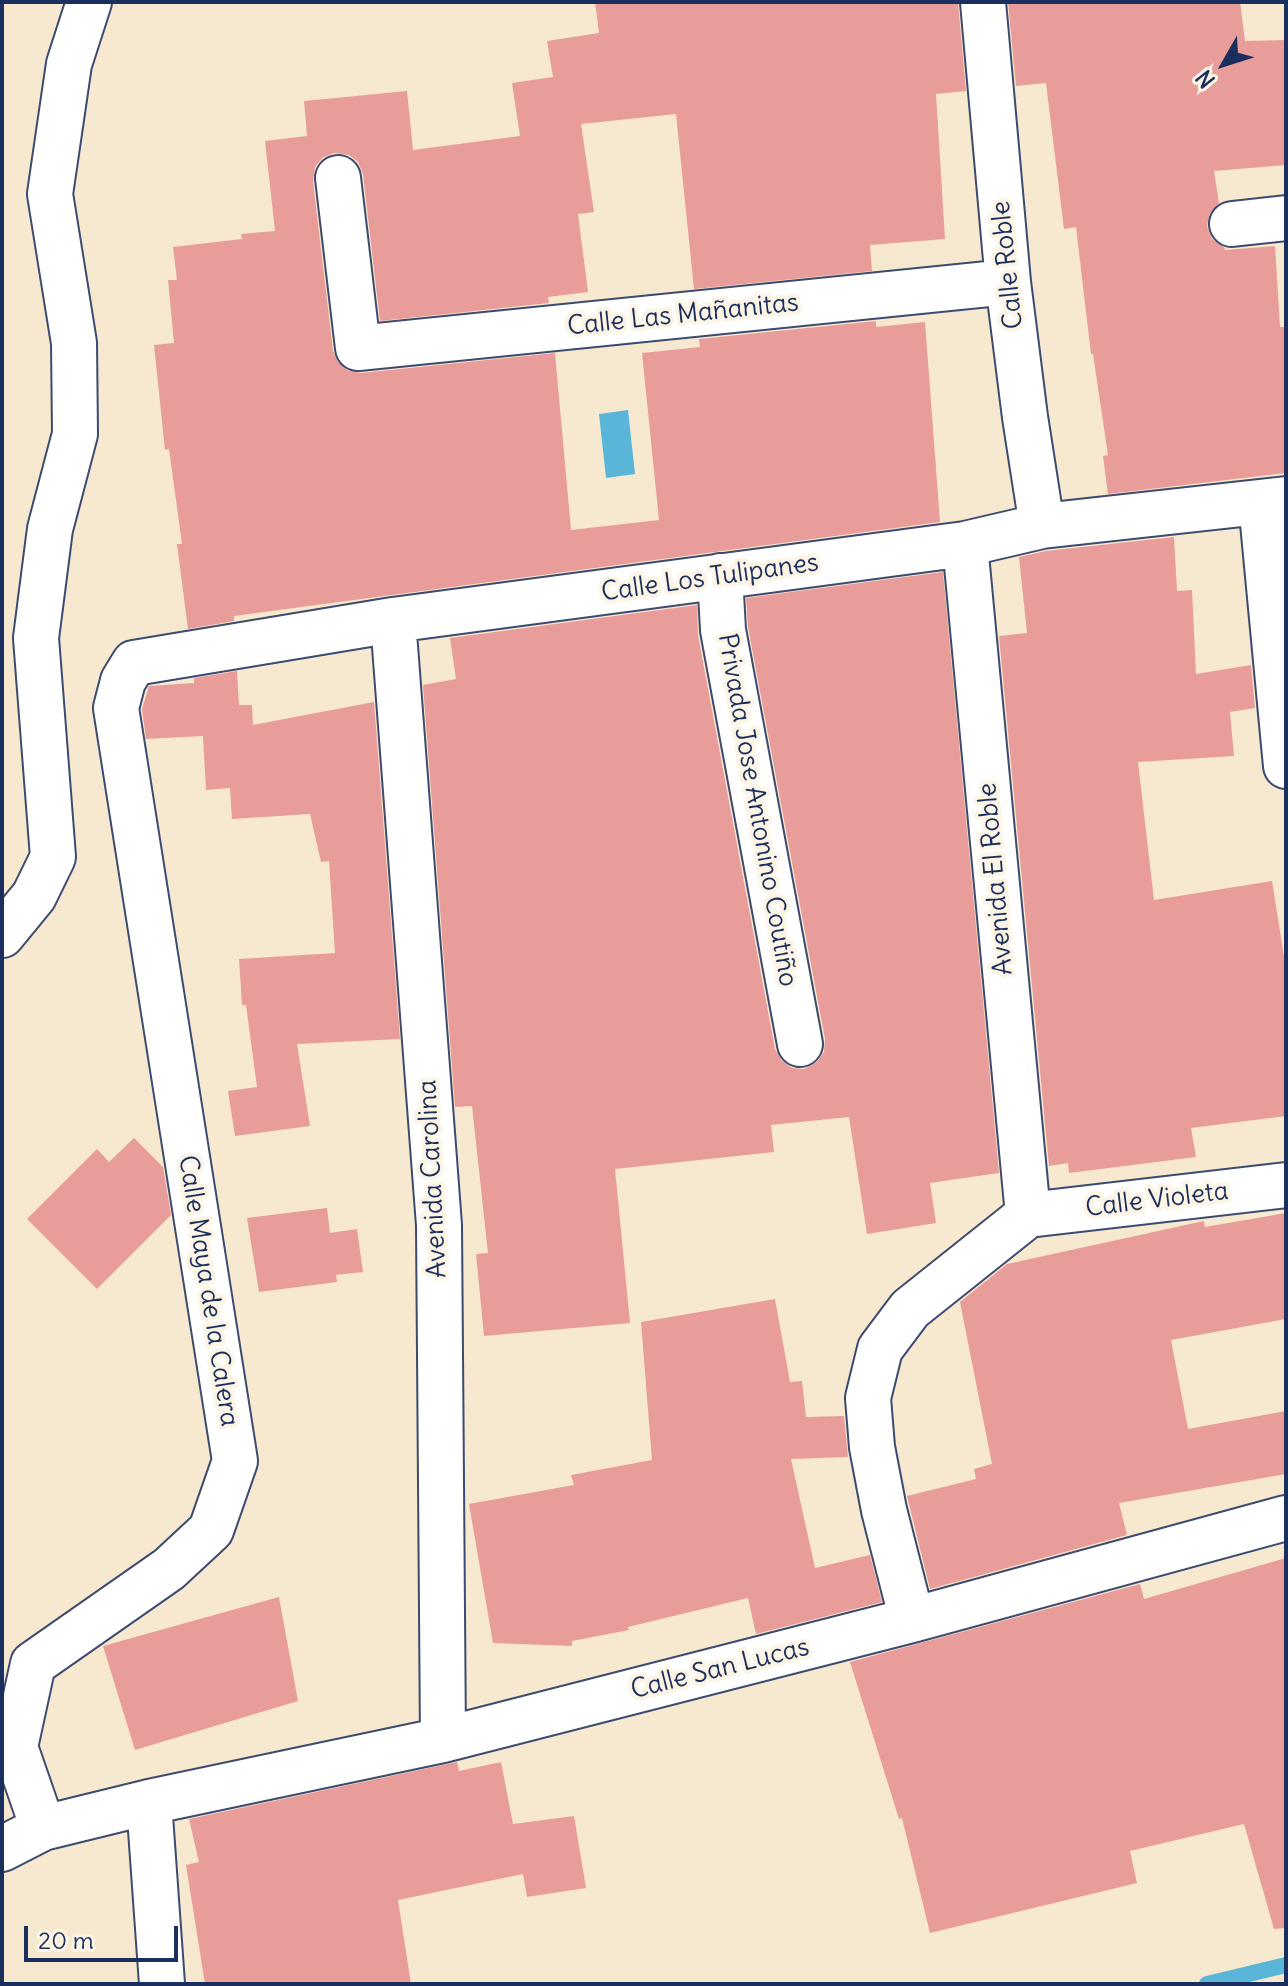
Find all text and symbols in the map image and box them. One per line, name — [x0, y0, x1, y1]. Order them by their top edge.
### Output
north arrow — [1184, 24, 1264, 104]
text: N — [1190, 64, 1221, 94]
street label: Calle Roble — [986, 199, 1030, 331]
street label: Calle Las Mañanitas — [566, 287, 800, 343]
street label: Calle Los Tulipanes — [599, 547, 821, 609]
street label: Privada Jose Antonino Coutiño — [711, 631, 803, 989]
street label: Avenida El Roble — [972, 782, 1020, 976]
street label: Avenida Carolina — [412, 1079, 454, 1279]
street label: Calle Maya de la Calera — [171, 1153, 245, 1429]
street label: Calle Violeta — [1084, 1176, 1230, 1224]
street label: Calle San Lucas — [628, 1632, 812, 1706]
scale bar — [28, 1910, 182, 1960]
text: 20 m — [38, 1925, 94, 1955]

